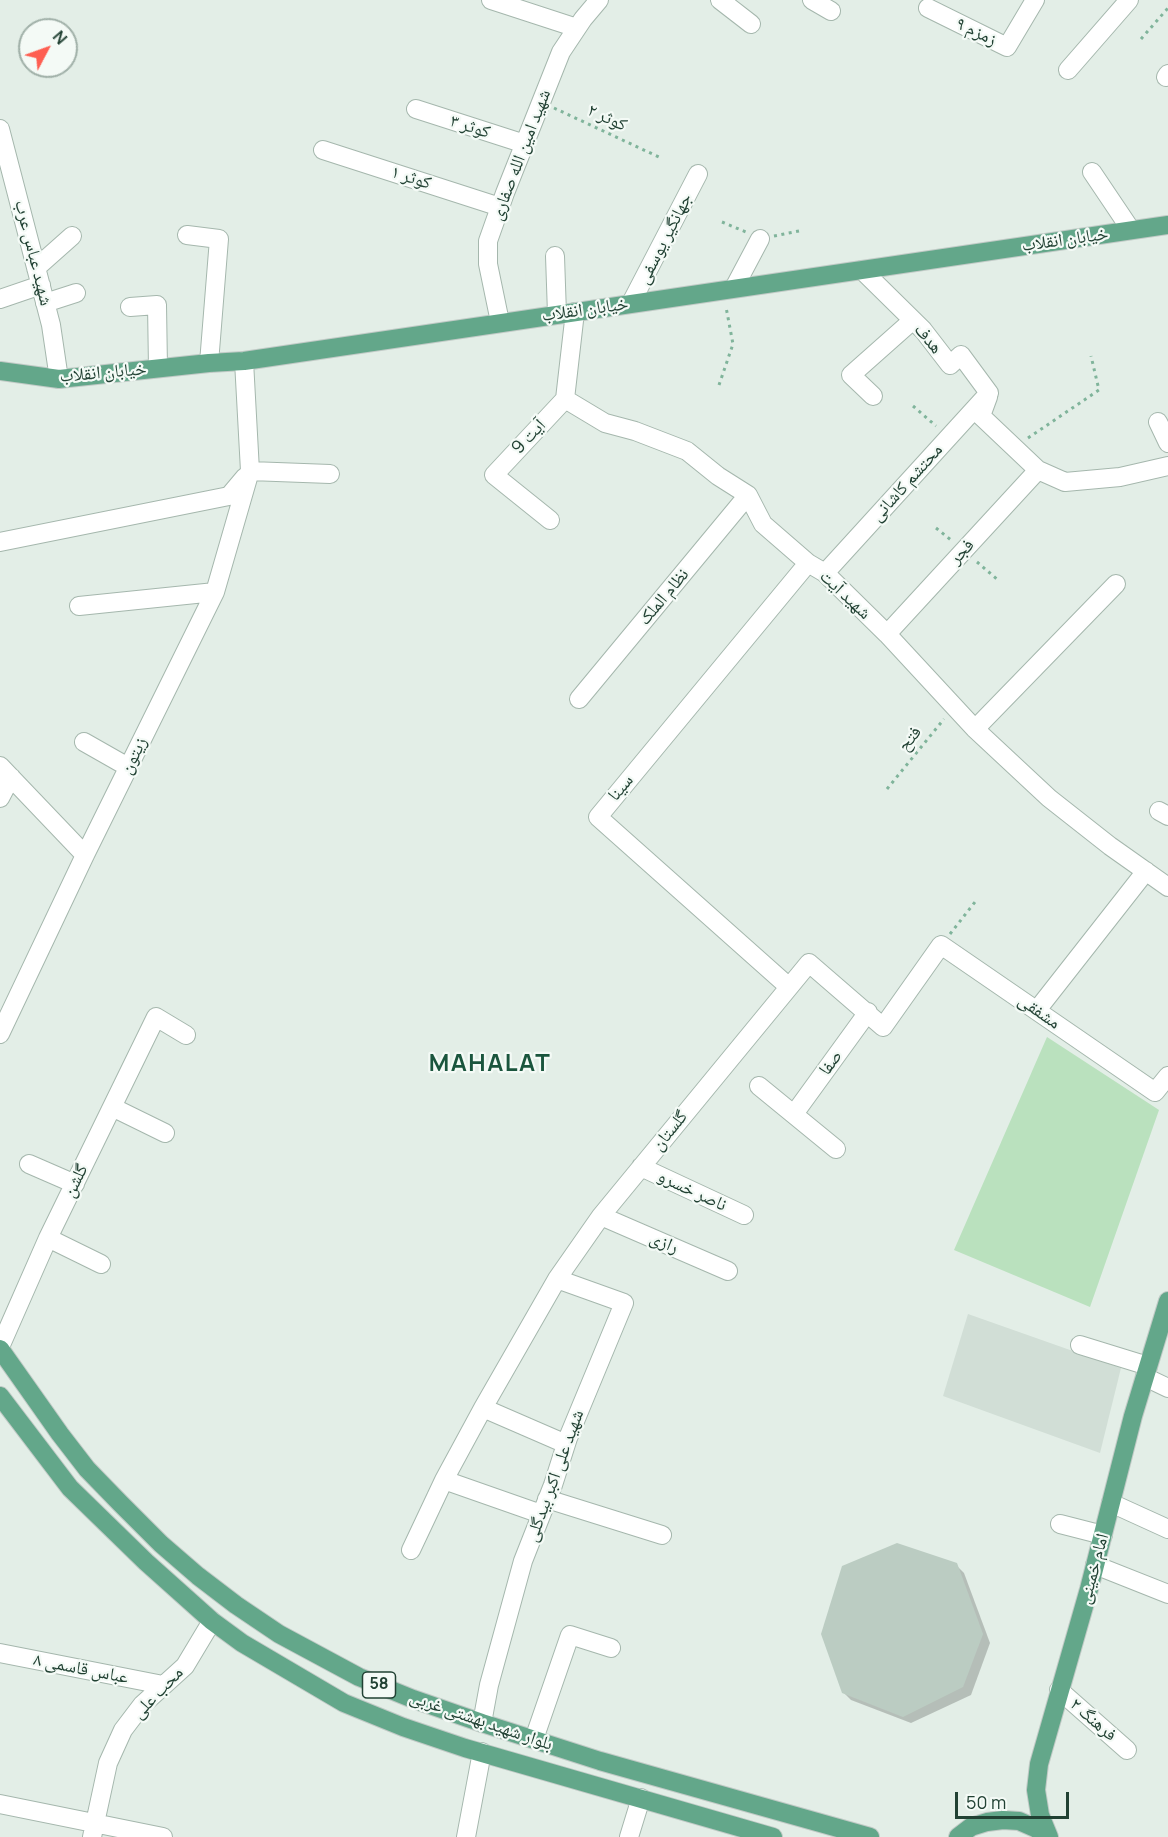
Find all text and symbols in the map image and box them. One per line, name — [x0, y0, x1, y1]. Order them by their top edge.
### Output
street label: زمزم ۹ — [952, 13, 1000, 51]
north arrow — [18, 18, 78, 78]
text: N — [48, 26, 72, 49]
street label: شهید امین الله صفاری — [486, 87, 556, 223]
street label: کوثر ۲ — [584, 100, 630, 136]
street label: کوثر ۳ — [447, 110, 493, 144]
street label: کوثر ۱ — [388, 161, 434, 195]
street label: جهانگیر یوسفی — [633, 190, 697, 288]
street label: شهید عباس عرب — [9, 198, 57, 308]
street label: خیابان انقلاب — [1020, 223, 1110, 257]
street label: خیابان انقلاب — [540, 293, 630, 327]
street label: هدف — [909, 319, 947, 359]
street label: خیابان انقلاب — [59, 358, 147, 388]
street label: آیت 9 — [507, 415, 551, 459]
street label: محتشم کاشانی — [866, 440, 948, 526]
street label: فجر — [945, 535, 979, 569]
street label: نظام الملک — [634, 564, 694, 630]
street label: شهید آیت — [815, 566, 875, 624]
street label: فتح — [893, 722, 927, 756]
street label: زیتون — [116, 734, 152, 778]
street label: سینا — [604, 770, 638, 806]
street label: مشفقی — [1014, 990, 1064, 1034]
street label: صفا — [815, 1046, 847, 1080]
district label: MAHALAT — [429, 1050, 551, 1078]
street label: گلستان — [647, 1107, 693, 1155]
street label: گلشن — [59, 1161, 93, 1201]
street label: ناصر خسرو — [654, 1166, 730, 1216]
street label: رازی — [646, 1227, 682, 1259]
street label: شهید علی اکبر بیدگلی — [521, 1407, 589, 1545]
street label: امام خمینی — [1074, 1531, 1114, 1607]
street label: عباس قاسمی ۸ — [32, 1649, 130, 1689]
street label: محب علی — [128, 1662, 188, 1724]
road number: 58 — [362, 1672, 395, 1698]
street label: بلوار شهید بهشتی غربی — [407, 1686, 555, 1756]
street label: فرهنگ ۲ — [1065, 1694, 1121, 1746]
scale bar — [958, 1780, 1072, 1818]
text: 50 m — [966, 1790, 1006, 1814]

